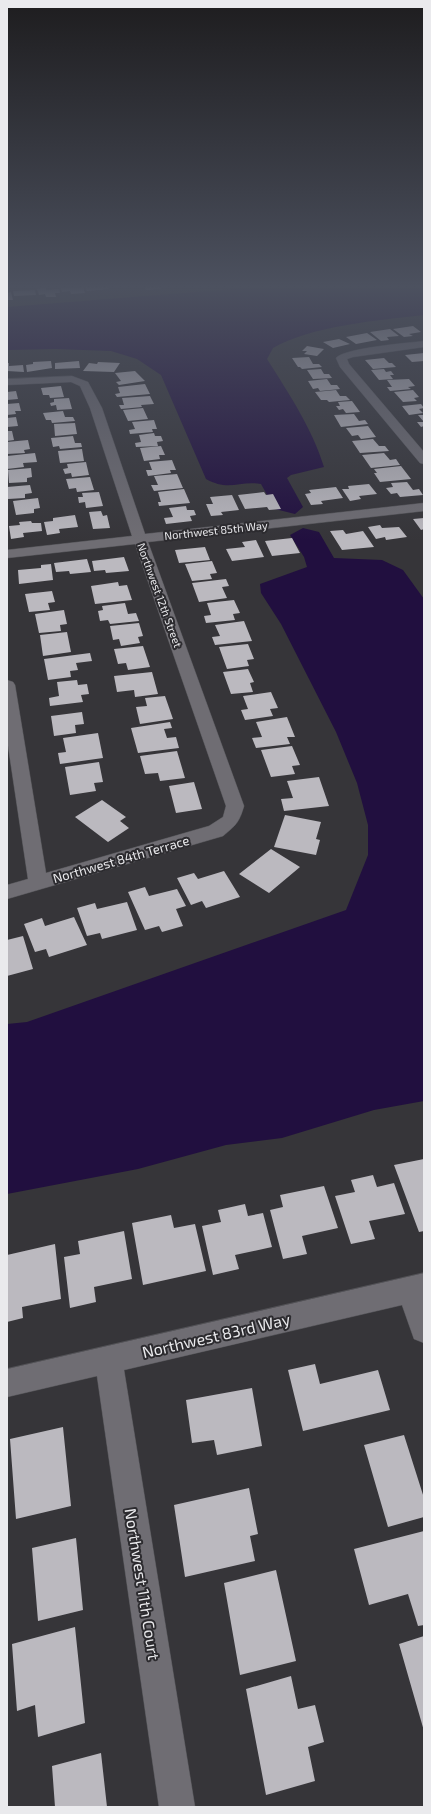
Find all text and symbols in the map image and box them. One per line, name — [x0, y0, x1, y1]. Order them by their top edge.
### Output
street label: Northwest 85th Way — [164, 518, 268, 542]
street label: Northwest 12th Street — [135, 541, 185, 649]
street label: Northwest 84th Terrace — [51, 832, 191, 886]
street label: Northwest 83rd Way — [140, 1309, 292, 1361]
street label: Northwest 11th Court — [122, 1507, 164, 1661]

